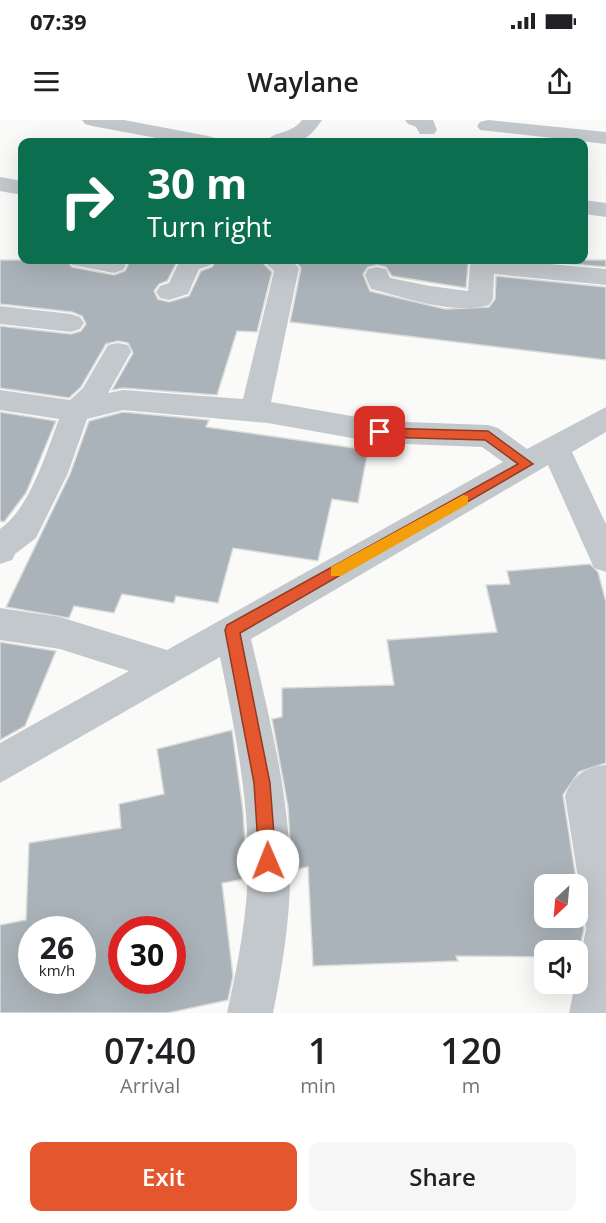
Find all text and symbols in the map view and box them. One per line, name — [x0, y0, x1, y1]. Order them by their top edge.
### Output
text: 07:39 — [30, 6, 87, 36]
text: Waylane — [247, 63, 359, 100]
icon: menu — [30, 65, 63, 98]
icon: share — [543, 65, 576, 98]
text: 30 m — [147, 154, 247, 211]
icon: right — [48, 162, 126, 240]
text: Turn right — [147, 208, 272, 245]
pin — [354, 406, 405, 457]
icon: arrive — [363, 415, 396, 448]
position arrow — [236, 829, 300, 893]
north arrow — [534, 874, 588, 928]
map controls — [534, 874, 588, 994]
speed limit sign: 30 — [108, 916, 186, 994]
text: 26 — [40, 927, 74, 968]
button: sound — [534, 940, 588, 994]
text: km/h — [39, 960, 75, 980]
text: 07:40 — [104, 1026, 196, 1075]
text: 1 — [308, 1026, 329, 1075]
text: 120 — [440, 1026, 502, 1075]
text: Arrival — [120, 1072, 180, 1099]
text: min — [300, 1072, 336, 1099]
text: m — [462, 1072, 480, 1099]
button: Exit — [30, 1142, 297, 1211]
button: Share — [309, 1142, 576, 1211]

